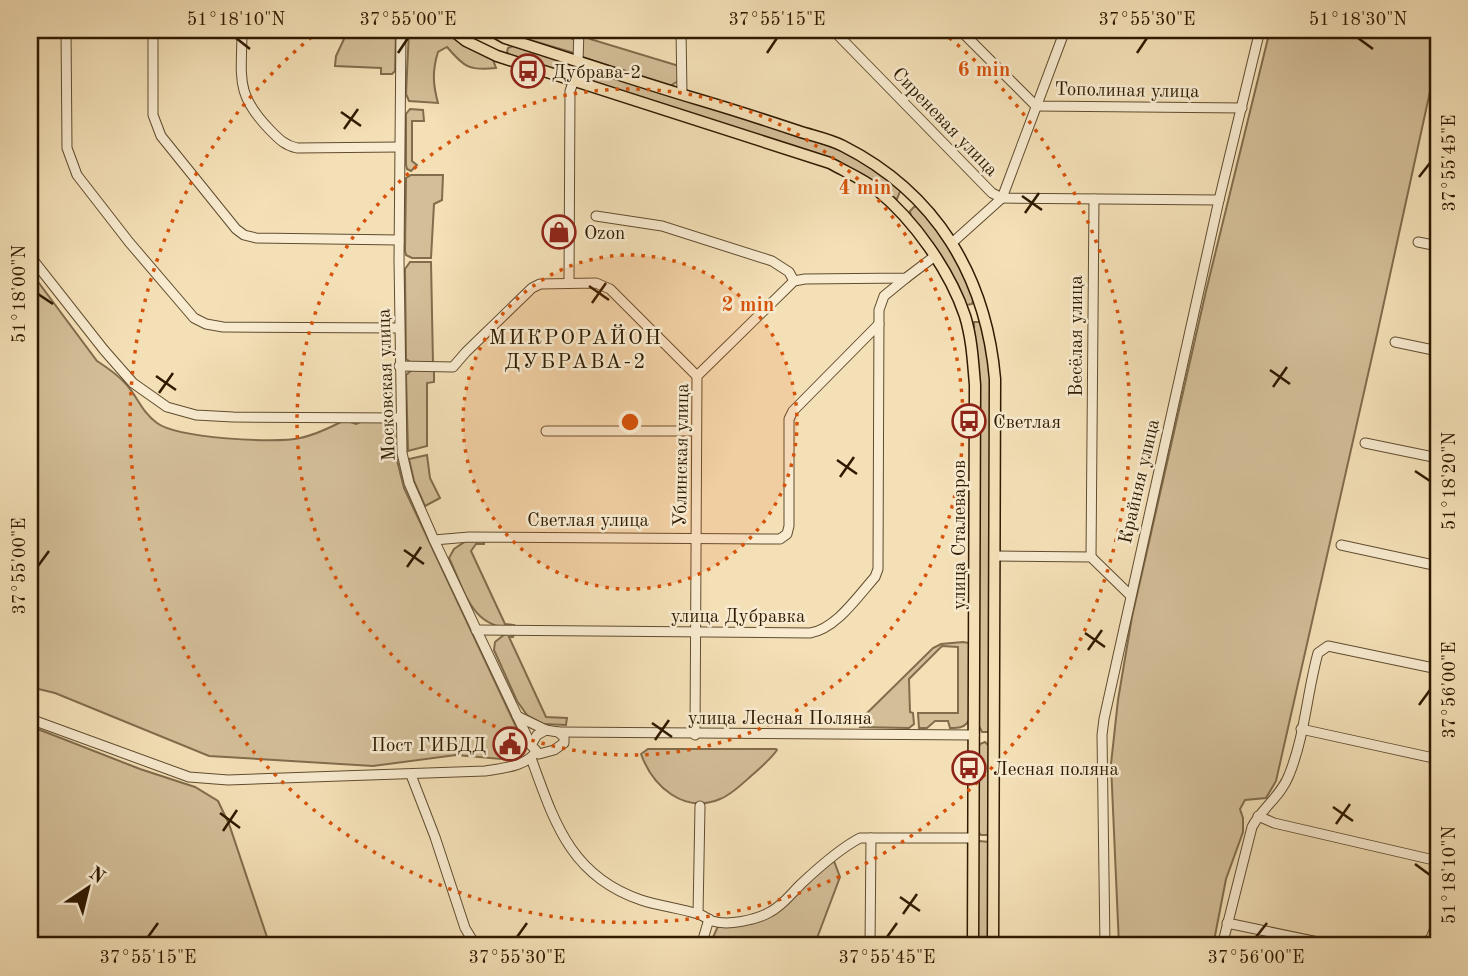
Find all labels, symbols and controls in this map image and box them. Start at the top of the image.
text: 51°18'10"N [187,11,285,29]
text: 37°55'00"E [360,11,456,29]
text: 37°55'15"E [729,11,825,29]
text: 37°55'30"E [1099,11,1195,29]
text: 51°18'30"N [1309,11,1407,29]
bus stop icon: Дубрава-2 [509,52,547,90]
text: 6 min [958,60,1010,81]
place label: Дубрава-2 [552,64,641,83]
street label: Сиреневая улица [888,65,1001,181]
street label: Тополиная улица [1054,81,1200,102]
text: 37°55'45"E [1441,115,1459,211]
text: 4 min [839,178,891,199]
shop icon: Ozon [540,213,578,251]
place label: Ozon [584,225,625,244]
text: 51°18'00"N [11,245,29,343]
street label: Весёлая улица [1068,275,1087,397]
text: 2 min [722,295,774,316]
street label: Московская улица [375,308,400,462]
district label: МИКРОРАЙОН ДУБРАВА-2 [489,323,663,373]
street label: Ублинская улица [672,383,693,527]
bus stop icon: Светлая [950,402,988,440]
centre of rings [618,410,642,434]
place label: Светлая [993,414,1061,433]
street label: Крайняя улица [1117,417,1164,546]
text: 51°18'20"N [1441,432,1459,530]
street label: улица Сталеваров [951,460,970,610]
street label: Светлая улица [527,512,650,531]
text: 37°55'00"E [11,518,29,614]
street label: улица Дубравка [671,608,806,627]
text: 37°56'00"E [1441,642,1459,738]
street label: улица Лесная Поляна [688,710,873,729]
public building icon: Пост ГИБДД [491,725,529,763]
place label: Пост ГИБДД [371,737,486,756]
bus stop icon: Лесная поляна [950,749,988,787]
place label: Лесная поляна [993,761,1120,780]
text: 51°18'10"N [1441,826,1459,924]
north arrow [52,853,122,923]
text: N [85,864,108,888]
text: 37°55'15"E [100,949,196,967]
text: 37°55'30"E [469,949,565,967]
text: 37°55'45"E [839,949,935,967]
text: 37°56'00"E [1208,949,1304,967]

